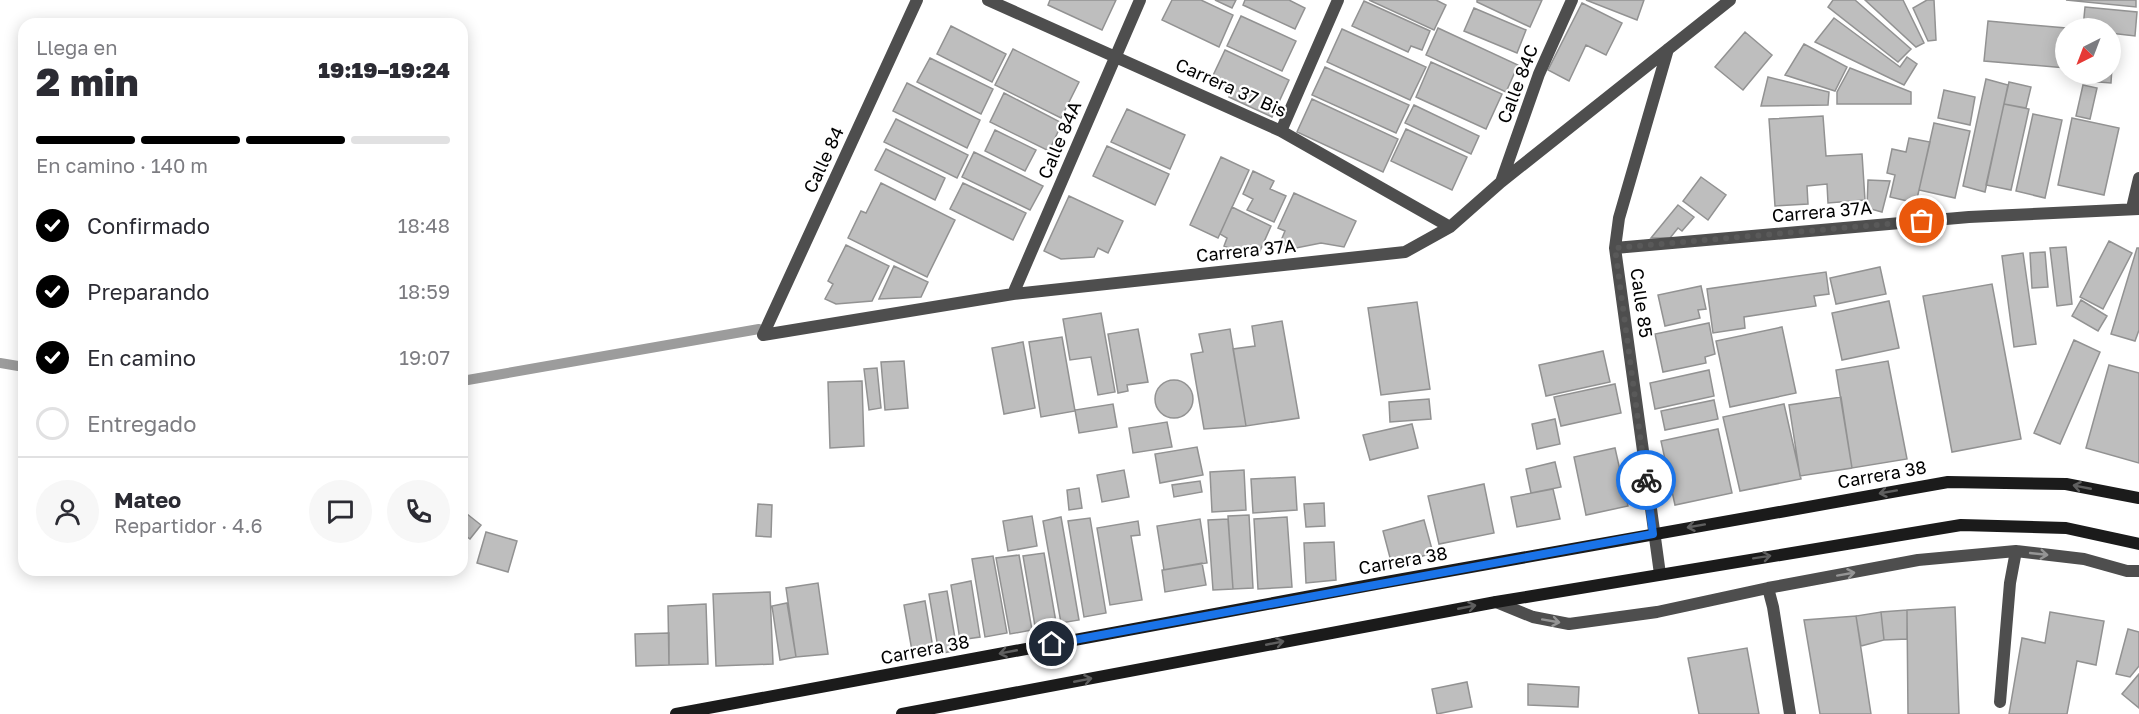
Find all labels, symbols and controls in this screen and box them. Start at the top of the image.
north arrow [2055,18,2121,84]
map controls [2055,18,2121,84]
text: Llega en [36,35,118,59]
street label: Calle 84C [1492,41,1542,126]
street label: Carrera 37 Bis [1172,53,1290,121]
text: 19:19–19:24 [318,56,450,83]
text: 2 min [36,58,139,105]
street label: Calle 84A [1033,97,1085,182]
street label: Calle 84 [798,123,848,196]
text: En camino · 140 m [36,153,208,177]
pin [1896,195,1947,246]
street label: Carrera 37A [1771,196,1873,226]
icon: bag [1905,204,1938,237]
icon: check [36,209,69,242]
text: Confirmado [87,212,210,239]
text: 18:48 [398,213,450,237]
street label: Carrera 37A [1195,234,1297,266]
street label: Calle 85 [1626,267,1658,339]
icon: check [36,275,69,308]
text: Preparando [87,278,210,305]
text: 18:59 [398,279,450,303]
icon: check [36,341,69,374]
text: En camino [87,344,196,371]
text: 19:07 [399,345,450,369]
text: Entregado [87,410,196,437]
courier [1616,450,1676,510]
street label: Carrera 38 [1836,455,1928,493]
icon: bike [1630,464,1663,497]
button: person [36,480,99,543]
button: chat [309,480,372,543]
button: phone [387,480,450,543]
one-way arrow [2072,481,2092,492]
text: Mateo [114,486,181,513]
one-way arrow [1878,487,1898,498]
text: Repartidor · 4.6 [114,513,263,537]
one-way arrow [1686,521,1706,532]
street label: Carrera 38 [1357,541,1449,579]
one-way arrow [2029,549,2048,560]
one-way arrow [1752,551,1772,562]
one-way arrow [1835,568,1855,579]
one-way arrow [1456,601,1476,612]
one-way arrow [1540,615,1560,626]
pin [1026,618,1077,669]
icon: home [1035,627,1068,660]
street label: Carrera 38 [879,630,971,668]
one-way arrow [1265,637,1284,648]
one-way arrow [999,647,1019,658]
one-way arrow [1073,674,1093,685]

